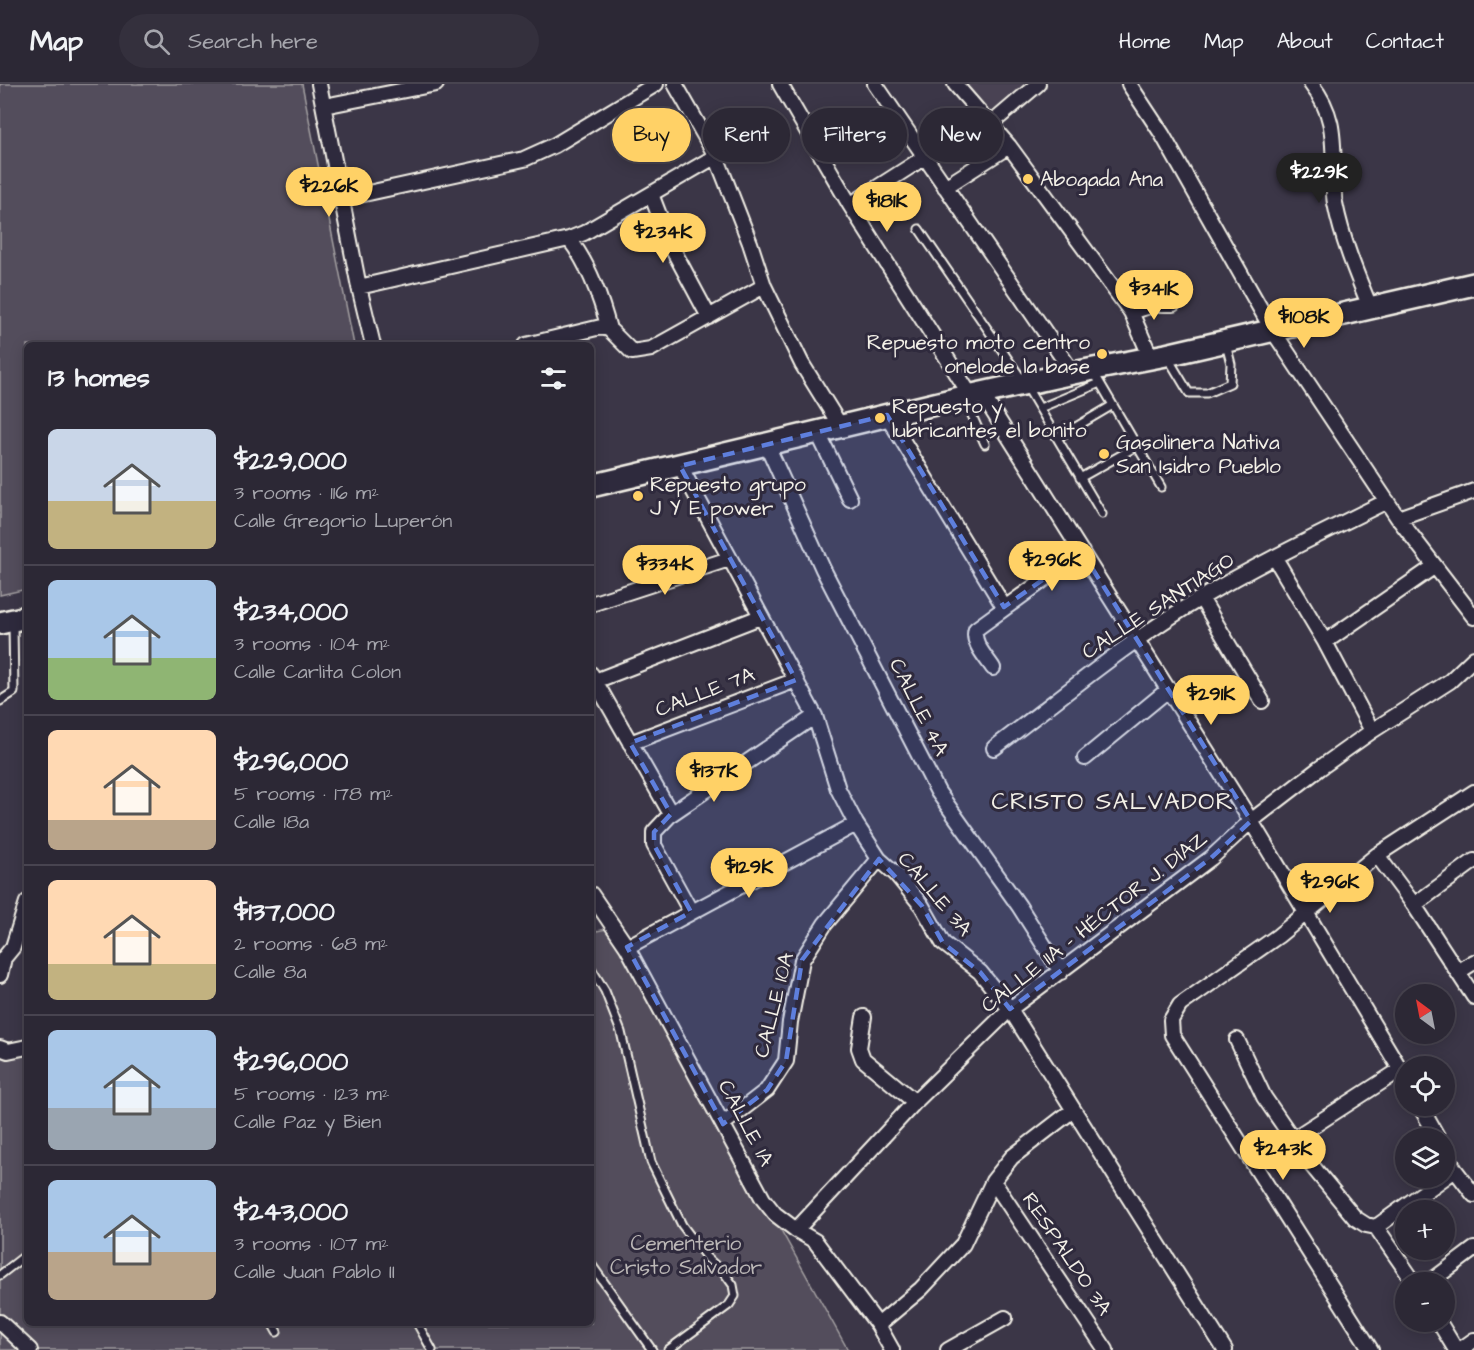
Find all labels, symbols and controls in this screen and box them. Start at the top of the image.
search box [119,14,539,68]
text: Map [30,22,83,61]
icon: search [140,25,173,58]
text: Search here [188,26,318,57]
text: Home [1119,27,1171,56]
text: Map [1204,27,1244,56]
text: About [1277,27,1333,56]
text: Contact [1366,27,1444,56]
chip: Buy [612,108,691,162]
chip: Rent [703,108,790,162]
chip: Filters [802,108,907,162]
chip: New [919,108,1003,162]
pin: $229K [1277,153,1361,204]
text: $229K [1290,158,1348,186]
place label: Abogada Ana [1040,165,1163,196]
pin: $226K [287,167,371,218]
text: $226K [300,172,358,200]
marker: Abogada Ana [1021,172,1035,186]
pin: $181K [845,182,929,233]
text: $181K [866,187,908,215]
pin: $234K [621,213,705,264]
text: $234K [634,218,692,246]
pin: $341K [1112,270,1196,321]
text: $341K [1129,275,1179,303]
pin: $108K [1262,298,1346,349]
text: $108K [1278,303,1330,331]
place label: Repuesto moto centro onelode la base [867,328,1090,381]
marker: Repuesto moto centro onelode la base [1095,347,1109,361]
text: 13 homes [48,360,150,396]
icon: filters [537,362,570,395]
place label: Repuesto y lubricantes el bonito [892,392,1087,445]
marker: Repuesto y lubricantes el bonito [873,411,887,425]
place label: Gasolinera Nativa San Isidro Pueblo [1116,428,1281,481]
text: $229,000 [234,443,347,479]
marker: Gasolinera Nativa San Isidro Pueblo [1097,447,1111,461]
icon: home [96,453,168,525]
place label: Repuesto grupo J Y E power [650,470,806,524]
text: 3 rooms · 116 m² [234,479,379,507]
marker: Repuesto grupo J Y E power [631,489,645,503]
text: Calle Gregorio Luperón [234,507,452,535]
pin: $296K [1010,541,1094,592]
pin: $334K [623,545,707,596]
text: $296K [1023,546,1081,574]
street label: CALLE SANTIAGO [1076,546,1240,666]
text: $334K [636,550,694,578]
text: $234,000 [234,594,348,630]
icon: home [96,604,168,676]
text: 3 rooms · 104 m² [234,630,390,658]
street label: CALLE 4A [882,653,956,761]
text: Calle Carlita Colon [234,658,401,686]
street label: CALLE 7A [651,660,760,724]
pin: $291K [1169,675,1253,726]
text: $291K [1187,680,1235,708]
text: $296,000 [234,744,348,780]
pin: $137K [672,752,756,803]
icon: home [96,754,168,826]
text: $137K [690,757,738,785]
text: 5 rooms · 178 m² [234,780,393,808]
district label: CRISTO SALVADOR [992,785,1234,819]
text: Calle 18a [234,808,309,836]
street label: CALLE 11A - HÉCTOR J. DÍAZ [975,824,1213,1020]
street label: CALLE 3A [891,845,979,943]
pin: $129K [707,848,791,899]
text: $129K [725,853,773,881]
pin: $296K [1288,863,1372,914]
text: $296K [1301,868,1359,896]
text: $137,000 [234,894,335,930]
icon: home [96,904,168,976]
text: 2 rooms · 68 m² [234,930,388,958]
street label: CALLE 10A [747,949,801,1061]
text: Calle 8a [234,958,307,986]
north arrow [1395,984,1455,1044]
map controls [1395,984,1455,1332]
text: $296,000 [234,1044,348,1080]
icon: home [96,1054,168,1126]
button: locate [1395,1056,1455,1116]
street label: CALLE 1A [711,1075,781,1172]
text: 5 rooms · 123 m² [234,1080,389,1108]
text: Calle Paz y Bien [234,1108,381,1136]
button: layers [1395,1128,1455,1188]
pin: $243K [1241,1130,1325,1181]
text: $243K [1254,1135,1312,1163]
street label: RESPALDO 3A [1015,1187,1119,1322]
text: $243,000 [234,1194,348,1230]
button: + [1395,1200,1455,1260]
icon: home [96,1204,168,1276]
park label: Cementerio Cristo Salvador [610,1229,762,1282]
text: 3 rooms · 107 m² [234,1230,389,1258]
text: Calle Juan Pablo II [234,1258,395,1286]
button: − [1395,1272,1455,1332]

